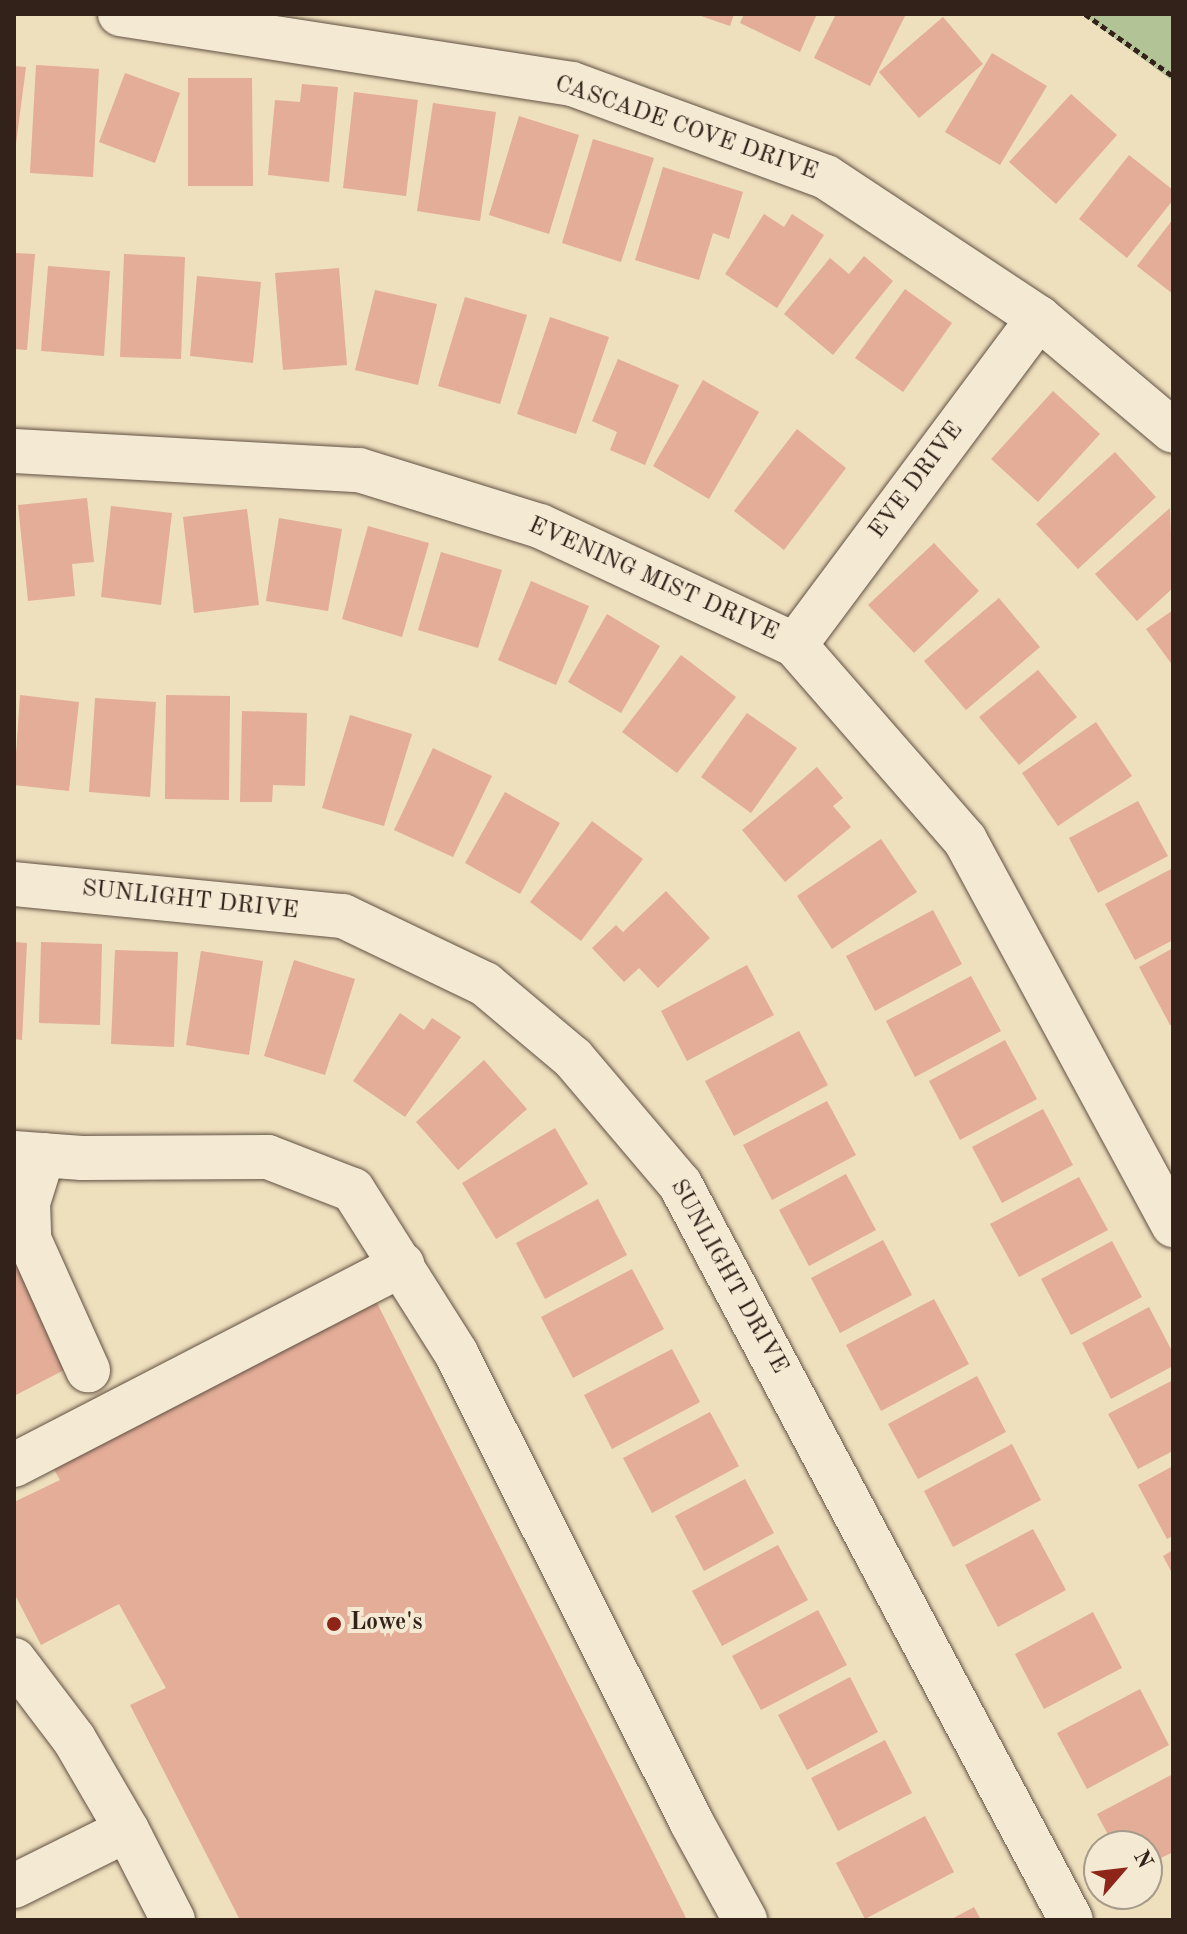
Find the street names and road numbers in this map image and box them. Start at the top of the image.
street label: CASCADE COVE DRIVE [551,70,821,188]
street label: EVE DRIVE [864,417,970,545]
street label: EVENING MIST DRIVE [523,512,783,648]
street label: SUNLIGHT DRIVE [80,875,300,927]
street label: SUNLIGHT DRIVE [663,1175,793,1379]

